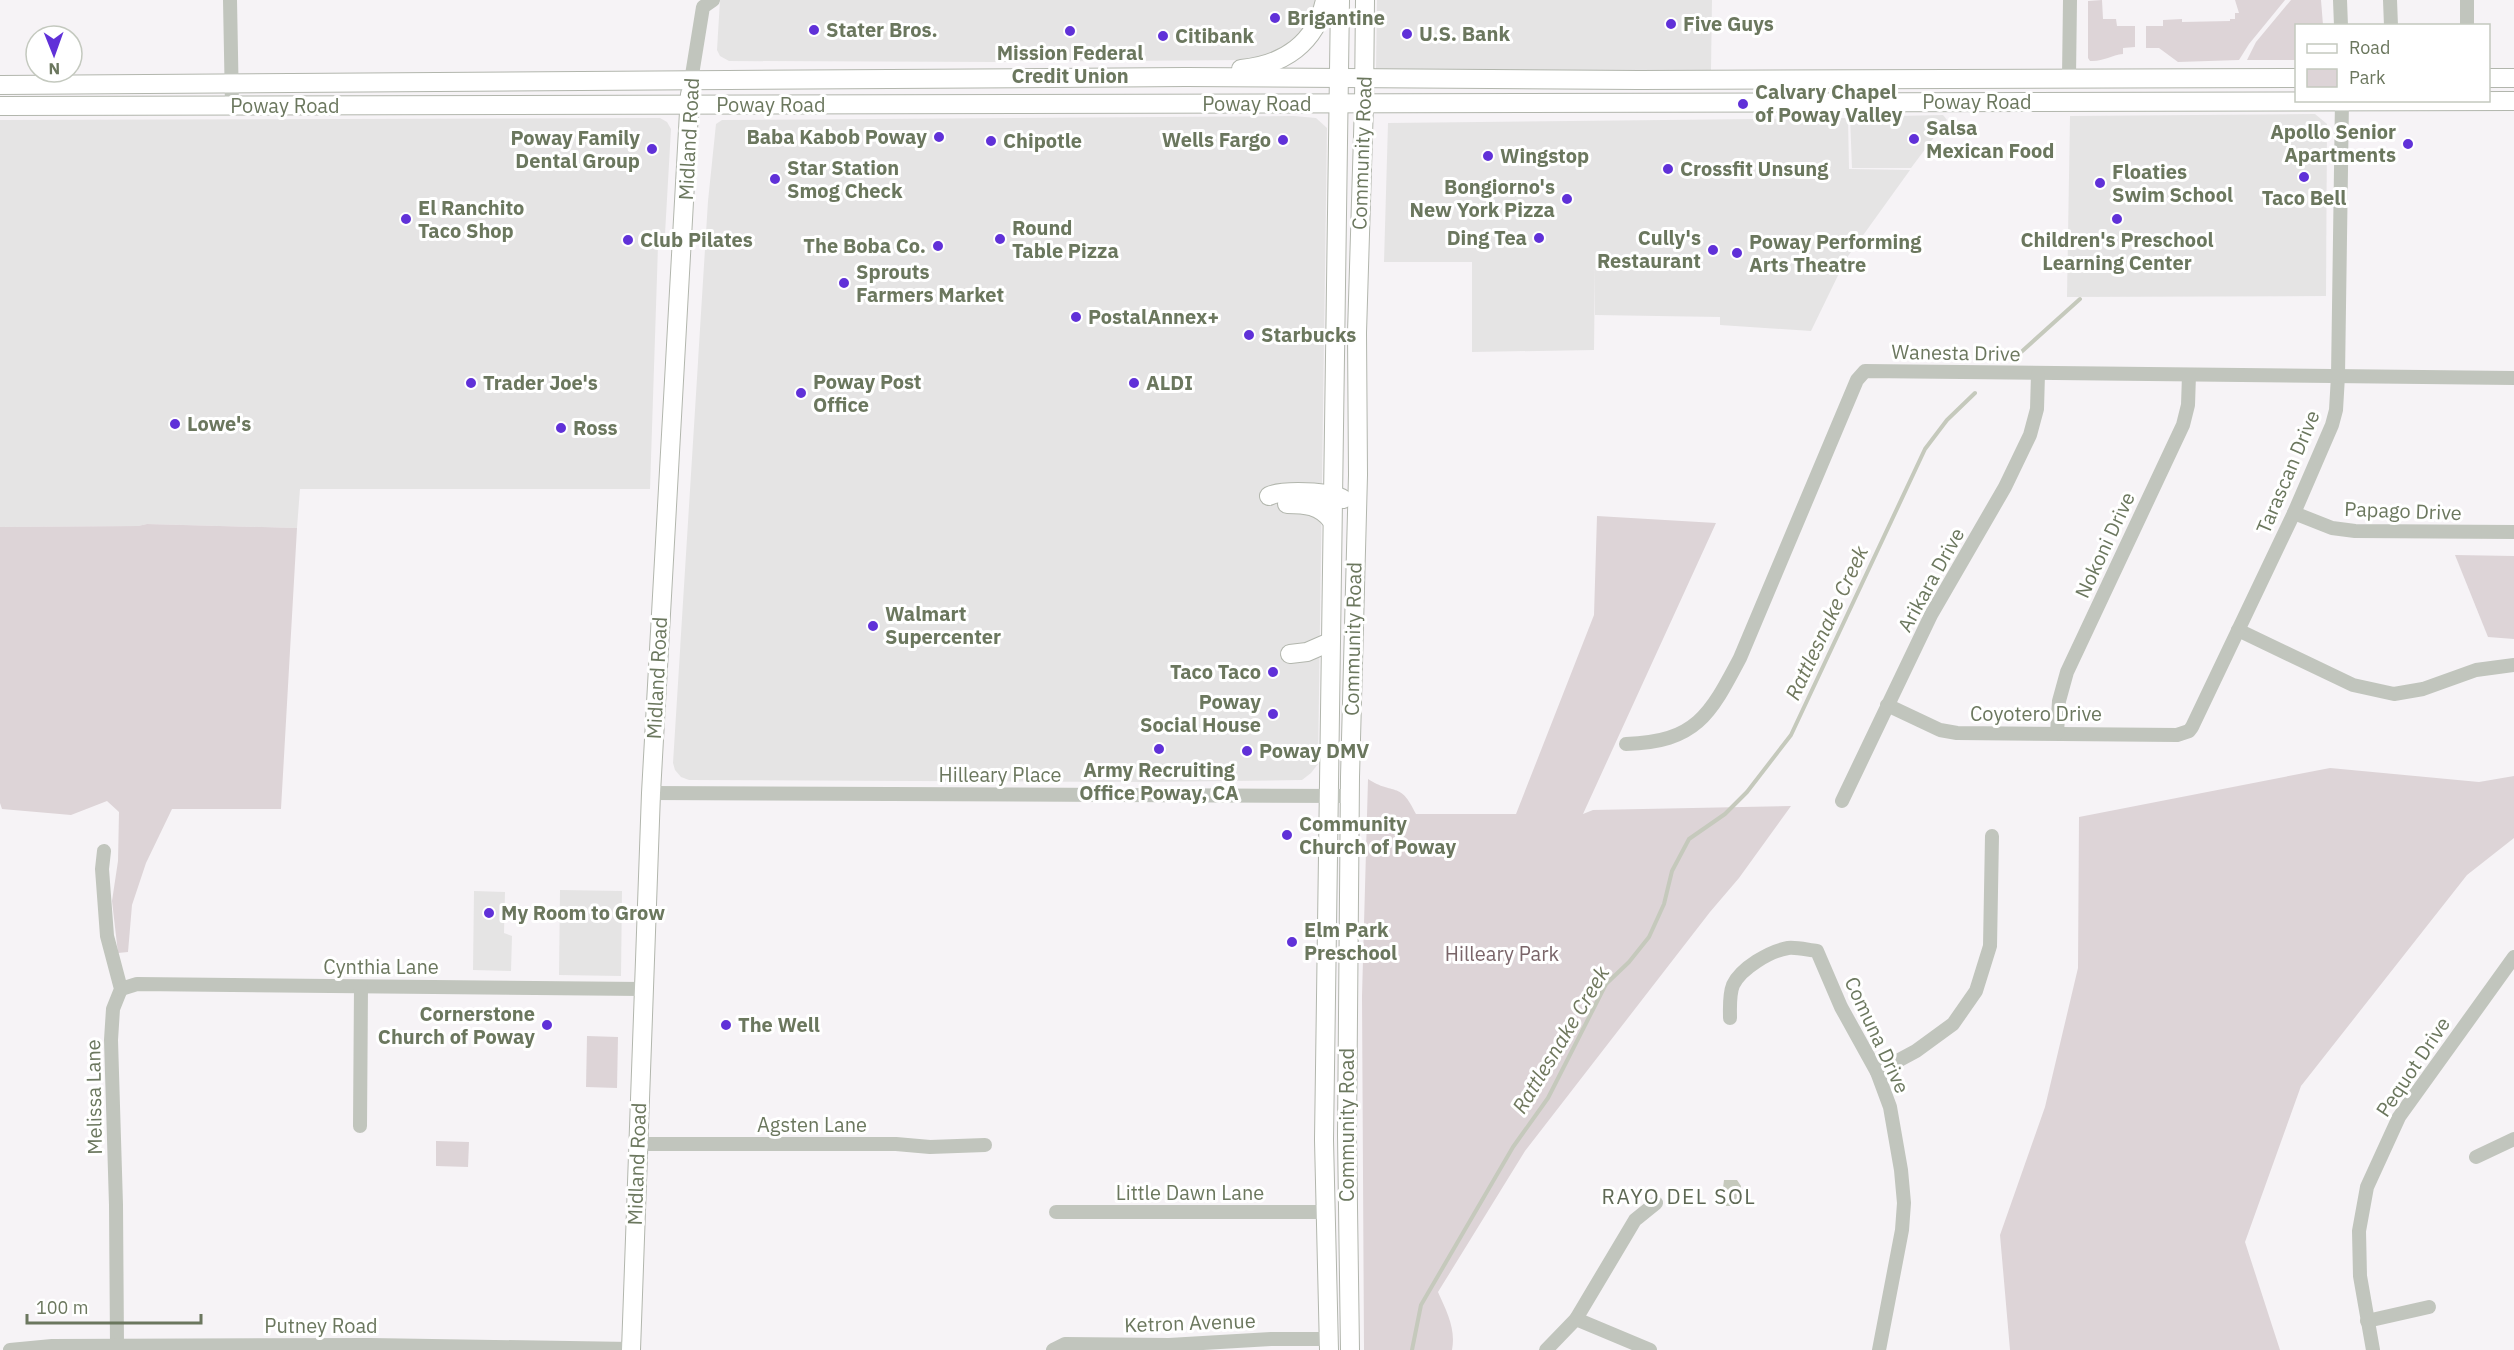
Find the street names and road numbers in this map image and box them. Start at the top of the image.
street label: Community Road [1345,76,1378,230]
street label: Midland Road [672,77,705,201]
street label: Poway Road [1922,88,2032,115]
street label: Poway Road [1202,90,1312,117]
street label: Poway Road [716,91,826,118]
street label: Poway Road [230,92,340,119]
street label: Wanesta Drive [1891,338,2021,367]
street label: Tarascan Drive [2249,406,2326,538]
street label: Nokoni Drive [2068,487,2141,602]
street label: Papago Drive [2344,495,2462,526]
street label: Arikara Drive [1891,523,1970,637]
street label: Community Road [1338,562,1367,716]
street label: Midland Road [640,616,673,740]
street label: Coyotero Drive [1970,700,2102,727]
street label: Hilleary Place [939,761,1062,788]
street label: Cynthia Lane [323,953,439,980]
street label: Comuna Drive [1839,972,1916,1097]
street label: Pequot Drive [2369,1011,2456,1122]
street label: Melissa Lane [79,1039,108,1155]
street label: Community Road [1333,1048,1360,1202]
street label: Midland Road [621,1102,652,1226]
street label: Agsten Lane [757,1111,867,1138]
street label: Little Dawn Lane [1116,1179,1264,1206]
street label: Ketron Avenue [1124,1307,1256,1338]
street label: Putney Road [264,1312,378,1339]

